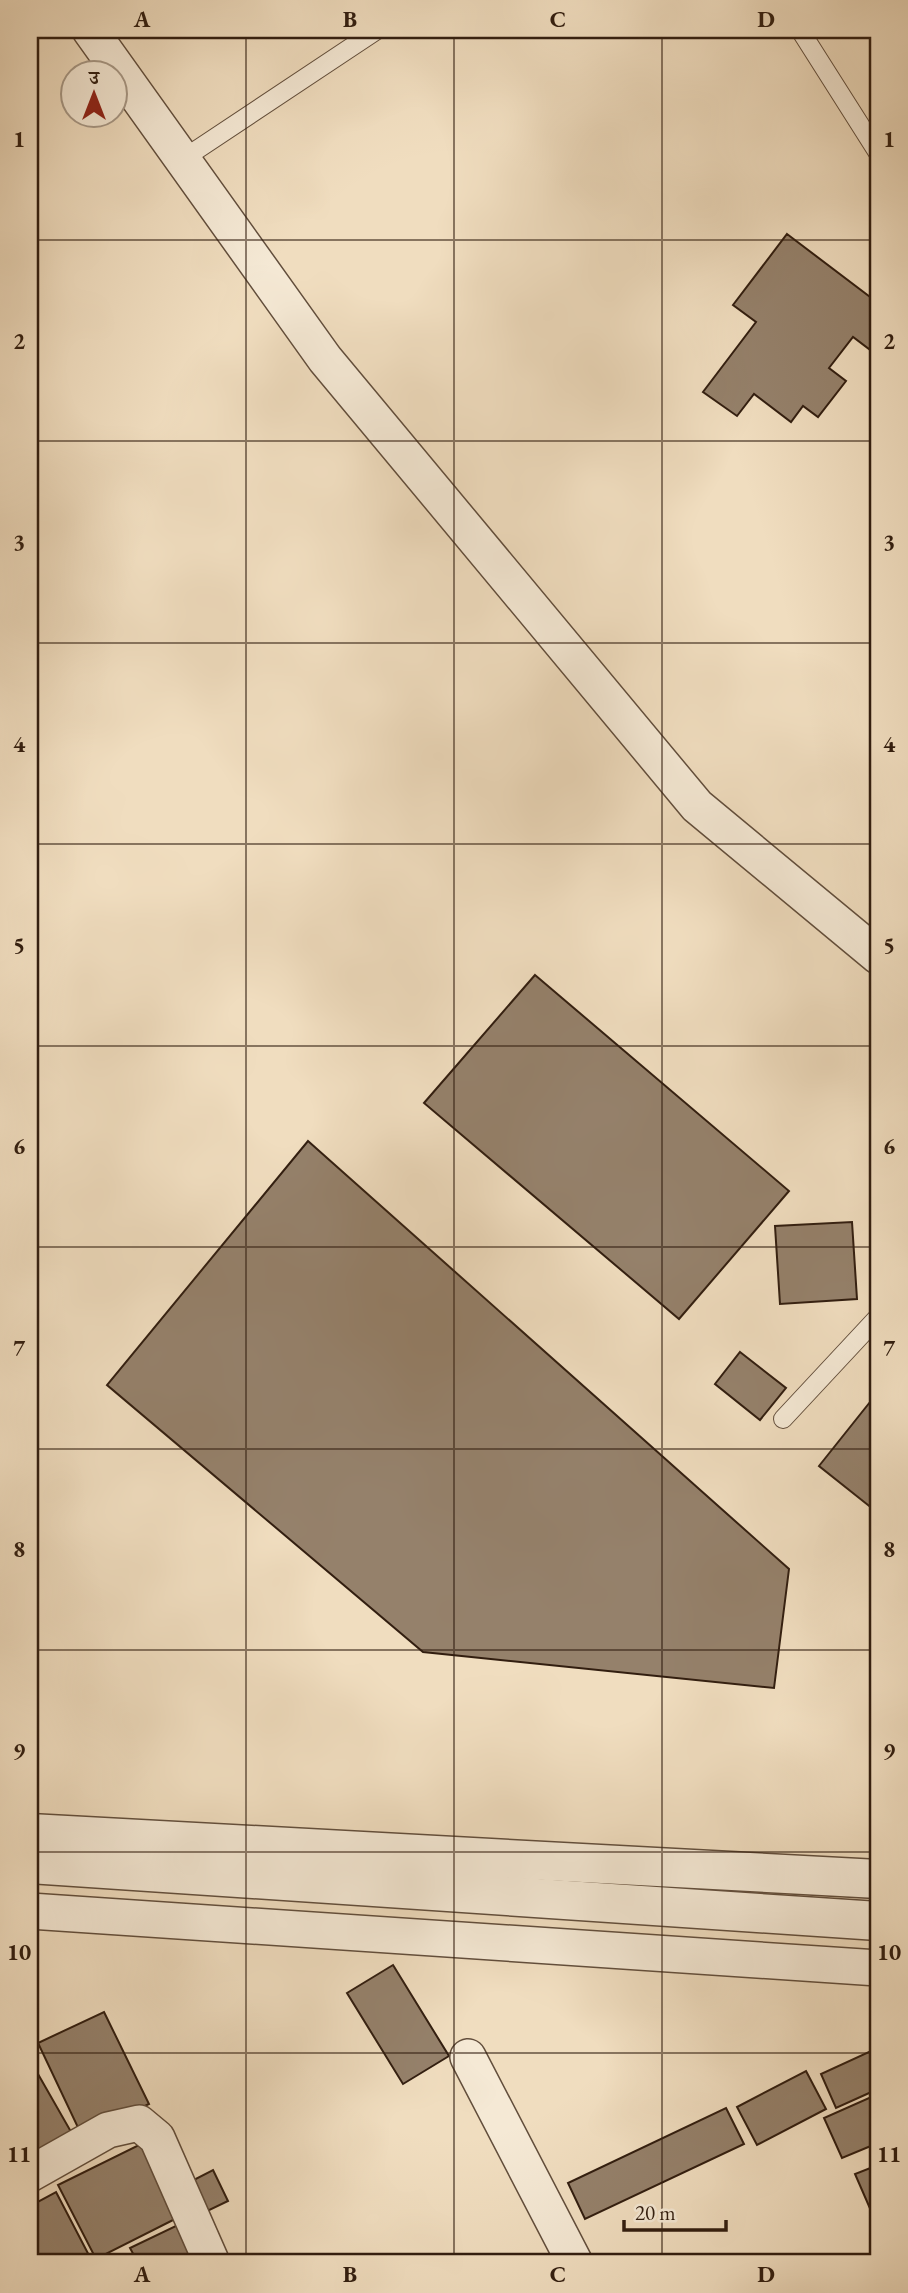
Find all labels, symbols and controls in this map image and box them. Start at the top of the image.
text: A [133,4,151,34]
text: B [343,4,357,34]
text: C [550,4,566,34]
text: D [757,4,775,34]
north arrow [60,60,130,130]
text: उ [87,65,100,90]
text: 1 [13,124,25,154]
text: 1 [883,124,895,154]
text: 2 [13,326,25,356]
text: 2 [883,326,895,356]
text: 3 [13,527,25,557]
text: 3 [883,527,895,557]
text: 4 [13,729,26,759]
text: 4 [883,729,896,759]
text: 5 [13,930,25,960]
text: 5 [883,930,895,960]
text: 6 [13,1131,25,1161]
text: 6 [883,1131,895,1161]
text: 7 [13,1333,26,1363]
text: 7 [883,1333,896,1363]
text: 8 [13,1534,25,1564]
text: 8 [883,1534,895,1564]
text: 9 [13,1736,25,1766]
text: 9 [883,1736,895,1766]
text: 10 [7,1937,31,1967]
text: 10 [877,1937,901,1967]
text: 11 [7,2139,31,2169]
text: 11 [877,2139,901,2169]
scale bar [624,2188,726,2232]
text: 20 m [635,2199,676,2226]
text: A [133,2259,151,2289]
text: B [343,2259,357,2289]
text: C [550,2259,566,2289]
text: D [757,2259,775,2289]

